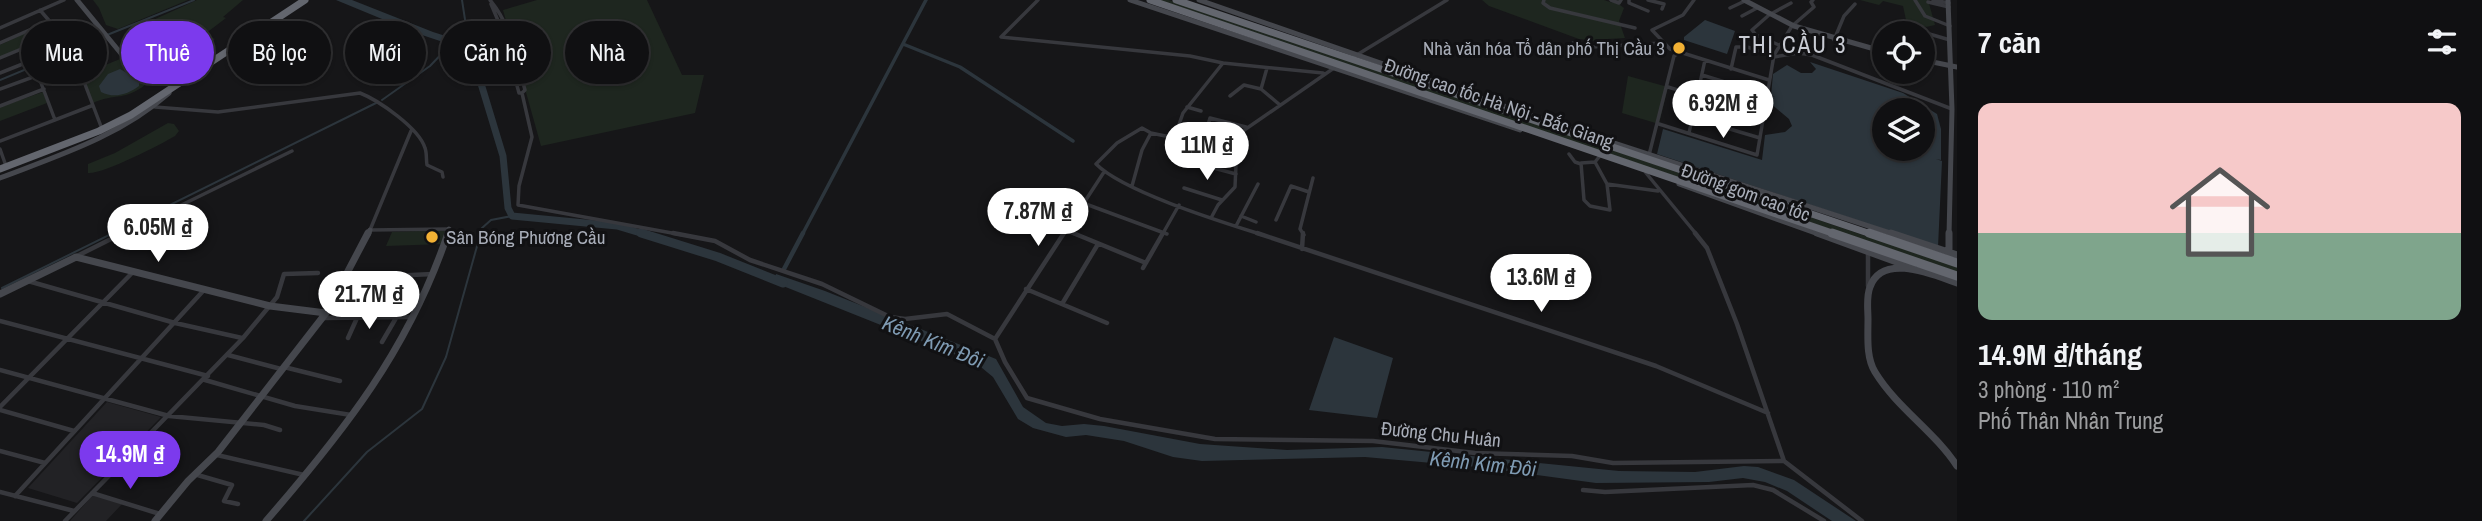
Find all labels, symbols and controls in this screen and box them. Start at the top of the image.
chip: Mua [21,21,107,84]
chip: Thuê [121,21,214,84]
chip: Bộ lọc [228,21,331,84]
chip: Mới [345,21,426,84]
chip: Căn hộ [440,21,551,84]
chip: Nhà [565,21,649,84]
map controls [1872,21,1935,161]
button: locate [1872,21,1935,84]
text: 7 căn [1978,22,2041,62]
icon: filters [2423,23,2461,61]
district label: THỊ CẦU 3 [1738,29,1848,60]
place label: Nhà văn hóa Tổ dân phố Thị Cầu 3 [1423,35,1665,61]
marker: Nhà văn hóa Tổ dân phố Thị Cầu 3 [1671,40,1687,56]
street label: Đường cao tốc Hà Nội - Bắc Giang [1381,52,1617,155]
pin: 6.92M ₫ [1658,80,1788,140]
text: 6.92M ₫ [1688,87,1758,118]
button: layers [1872,98,1935,161]
pin: 11M ₫ [1158,122,1256,182]
text: 11M ₫ [1181,129,1233,160]
icon: home [2157,149,2283,275]
street label: Đường gom cao tốc [1678,157,1814,227]
pin: 7.87M ₫ [973,188,1103,248]
text: 7.87M ₫ [1003,195,1073,226]
pin: 6.05M ₫ [93,204,223,264]
text: 6.05M ₫ [123,211,193,242]
place label: Sân Bóng Phương Cầu [446,224,605,250]
marker: Sân Bóng Phương Cầu [424,229,440,245]
pin: 13.6M ₫ [1476,254,1606,314]
text: 13.6M ₫ [1506,261,1576,292]
pin: 21.7M ₫ [304,272,434,331]
text: 21.7M ₫ [334,278,404,309]
water label: Kênh Kim Đôi [878,308,989,375]
text: 14.9M ₫/tháng [1978,334,2142,374]
text: 3 phòng · 110 m² [1978,374,2119,405]
text: Phố Thân Nhân Trung [1978,405,2163,436]
street label: Đường Chu Huân [1380,415,1502,453]
pin: 14.9M ₫ [65,432,195,491]
text: 14.9M ₫ [95,438,165,469]
water label: Kênh Kim Đôi [1428,443,1538,484]

